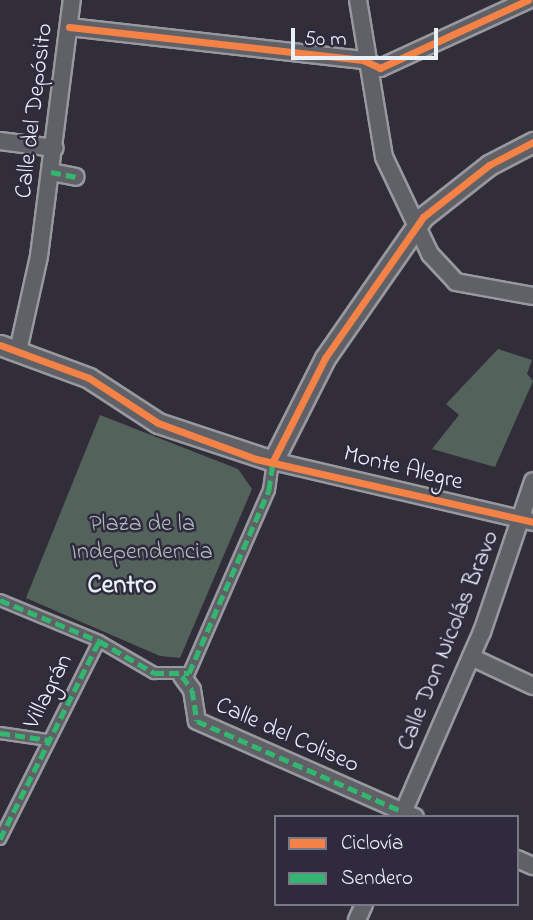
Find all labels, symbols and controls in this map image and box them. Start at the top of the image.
scale bar [295,14,442,58]
street label: Calle del Depósito [10,22,60,200]
text: 50 m [304,25,347,55]
street label: Monte Alegre [340,440,466,498]
park label: Plaza de la Independencia [71,511,213,567]
street label: Calle Don Nicolás Bravo [392,527,506,755]
district label: Centro [87,571,157,603]
street label: Villagrán [18,650,80,734]
street label: Calle del Coliseo [211,692,363,780]
legend [274,815,519,906]
text: Ciclovía [341,829,403,859]
text: Sendero [341,864,413,894]

